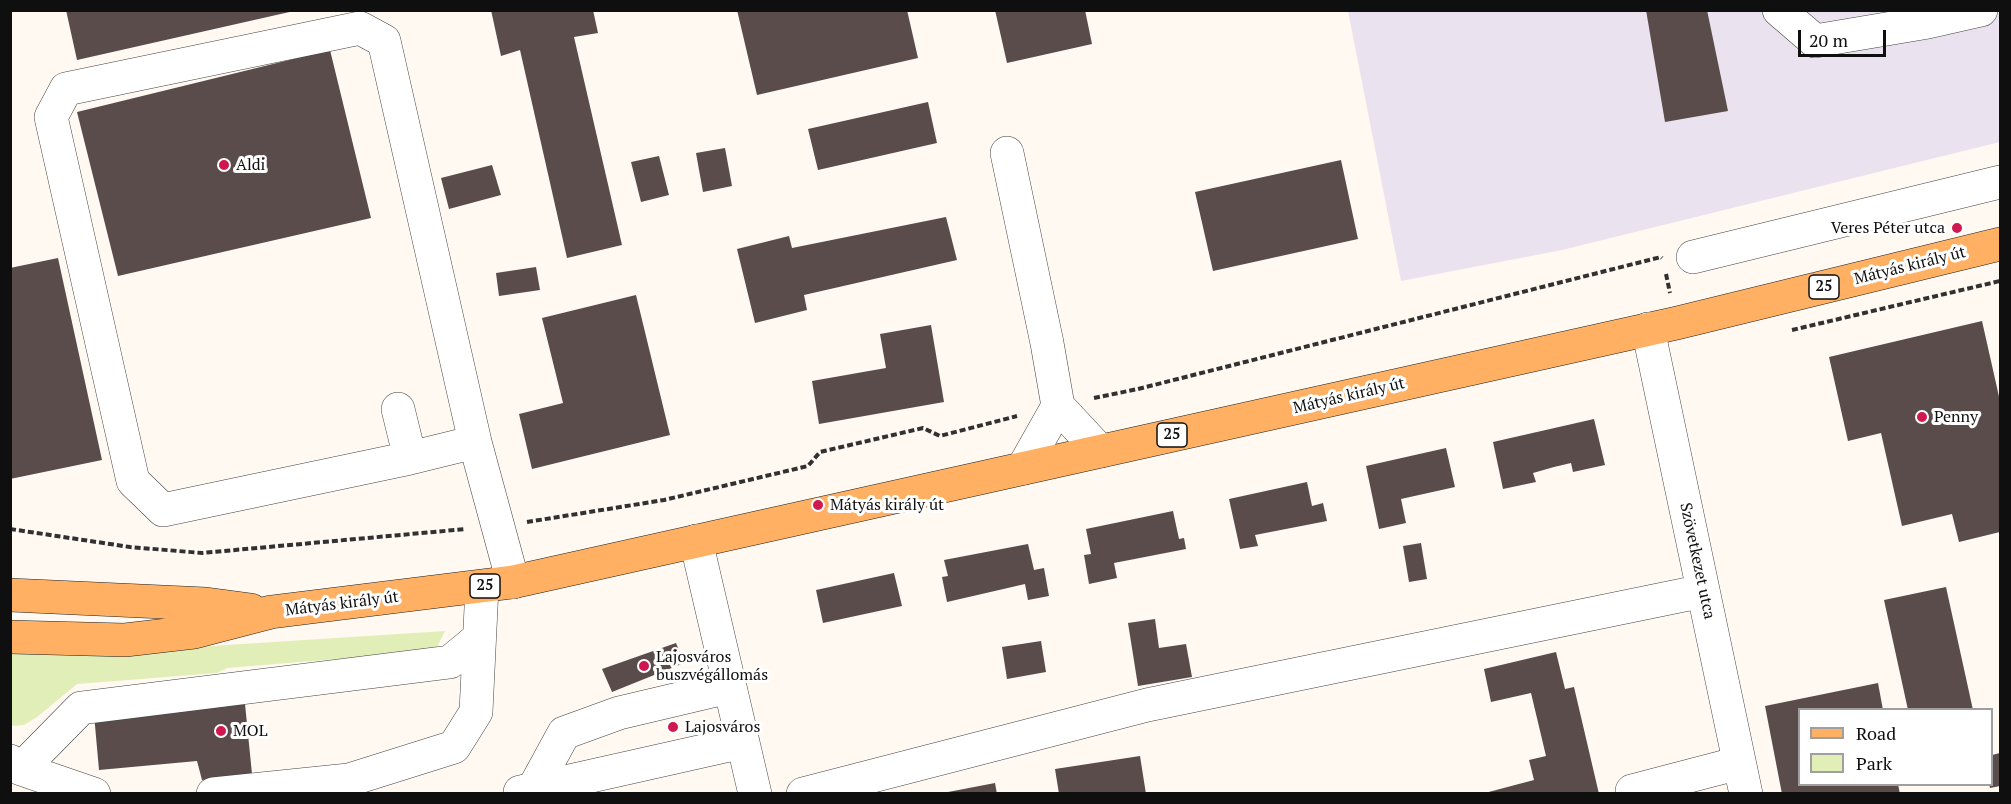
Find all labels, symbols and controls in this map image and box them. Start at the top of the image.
scale bar [1801,18,1890,56]
text: 20 m [1809,28,1848,52]
place label: Aldi [236,155,265,175]
marker: Aldi [217,158,231,172]
place label: Veres Péter utca [1831,218,1945,238]
marker: Veres Péter utca [1950,221,1964,235]
street label: Mátyás király út [1852,243,1968,289]
road number: 25 [1809,275,1839,299]
street label: Mátyás király út [1291,374,1407,418]
place label: Penny [1934,407,1978,427]
marker: Penny [1915,410,1929,424]
road number: 25 [1157,423,1187,447]
place label: Mátyás király út [830,495,944,515]
marker: Mátyás király út [811,498,825,512]
street label: Szövetkezet utca [1675,501,1719,621]
road number: 25 [470,574,500,598]
street label: Mátyás király út [284,588,400,620]
place label: Lajosváros buszvégállomás [656,647,768,685]
marker: Lajosváros buszvégállomás [637,659,651,673]
legend [1798,708,1993,786]
place label: Lajosváros [685,717,760,737]
marker: Lajosváros [666,720,680,734]
place label: MOL [233,721,267,741]
text: Road [1856,721,1896,745]
marker: MOL [214,724,228,738]
text: Park [1856,751,1892,775]

